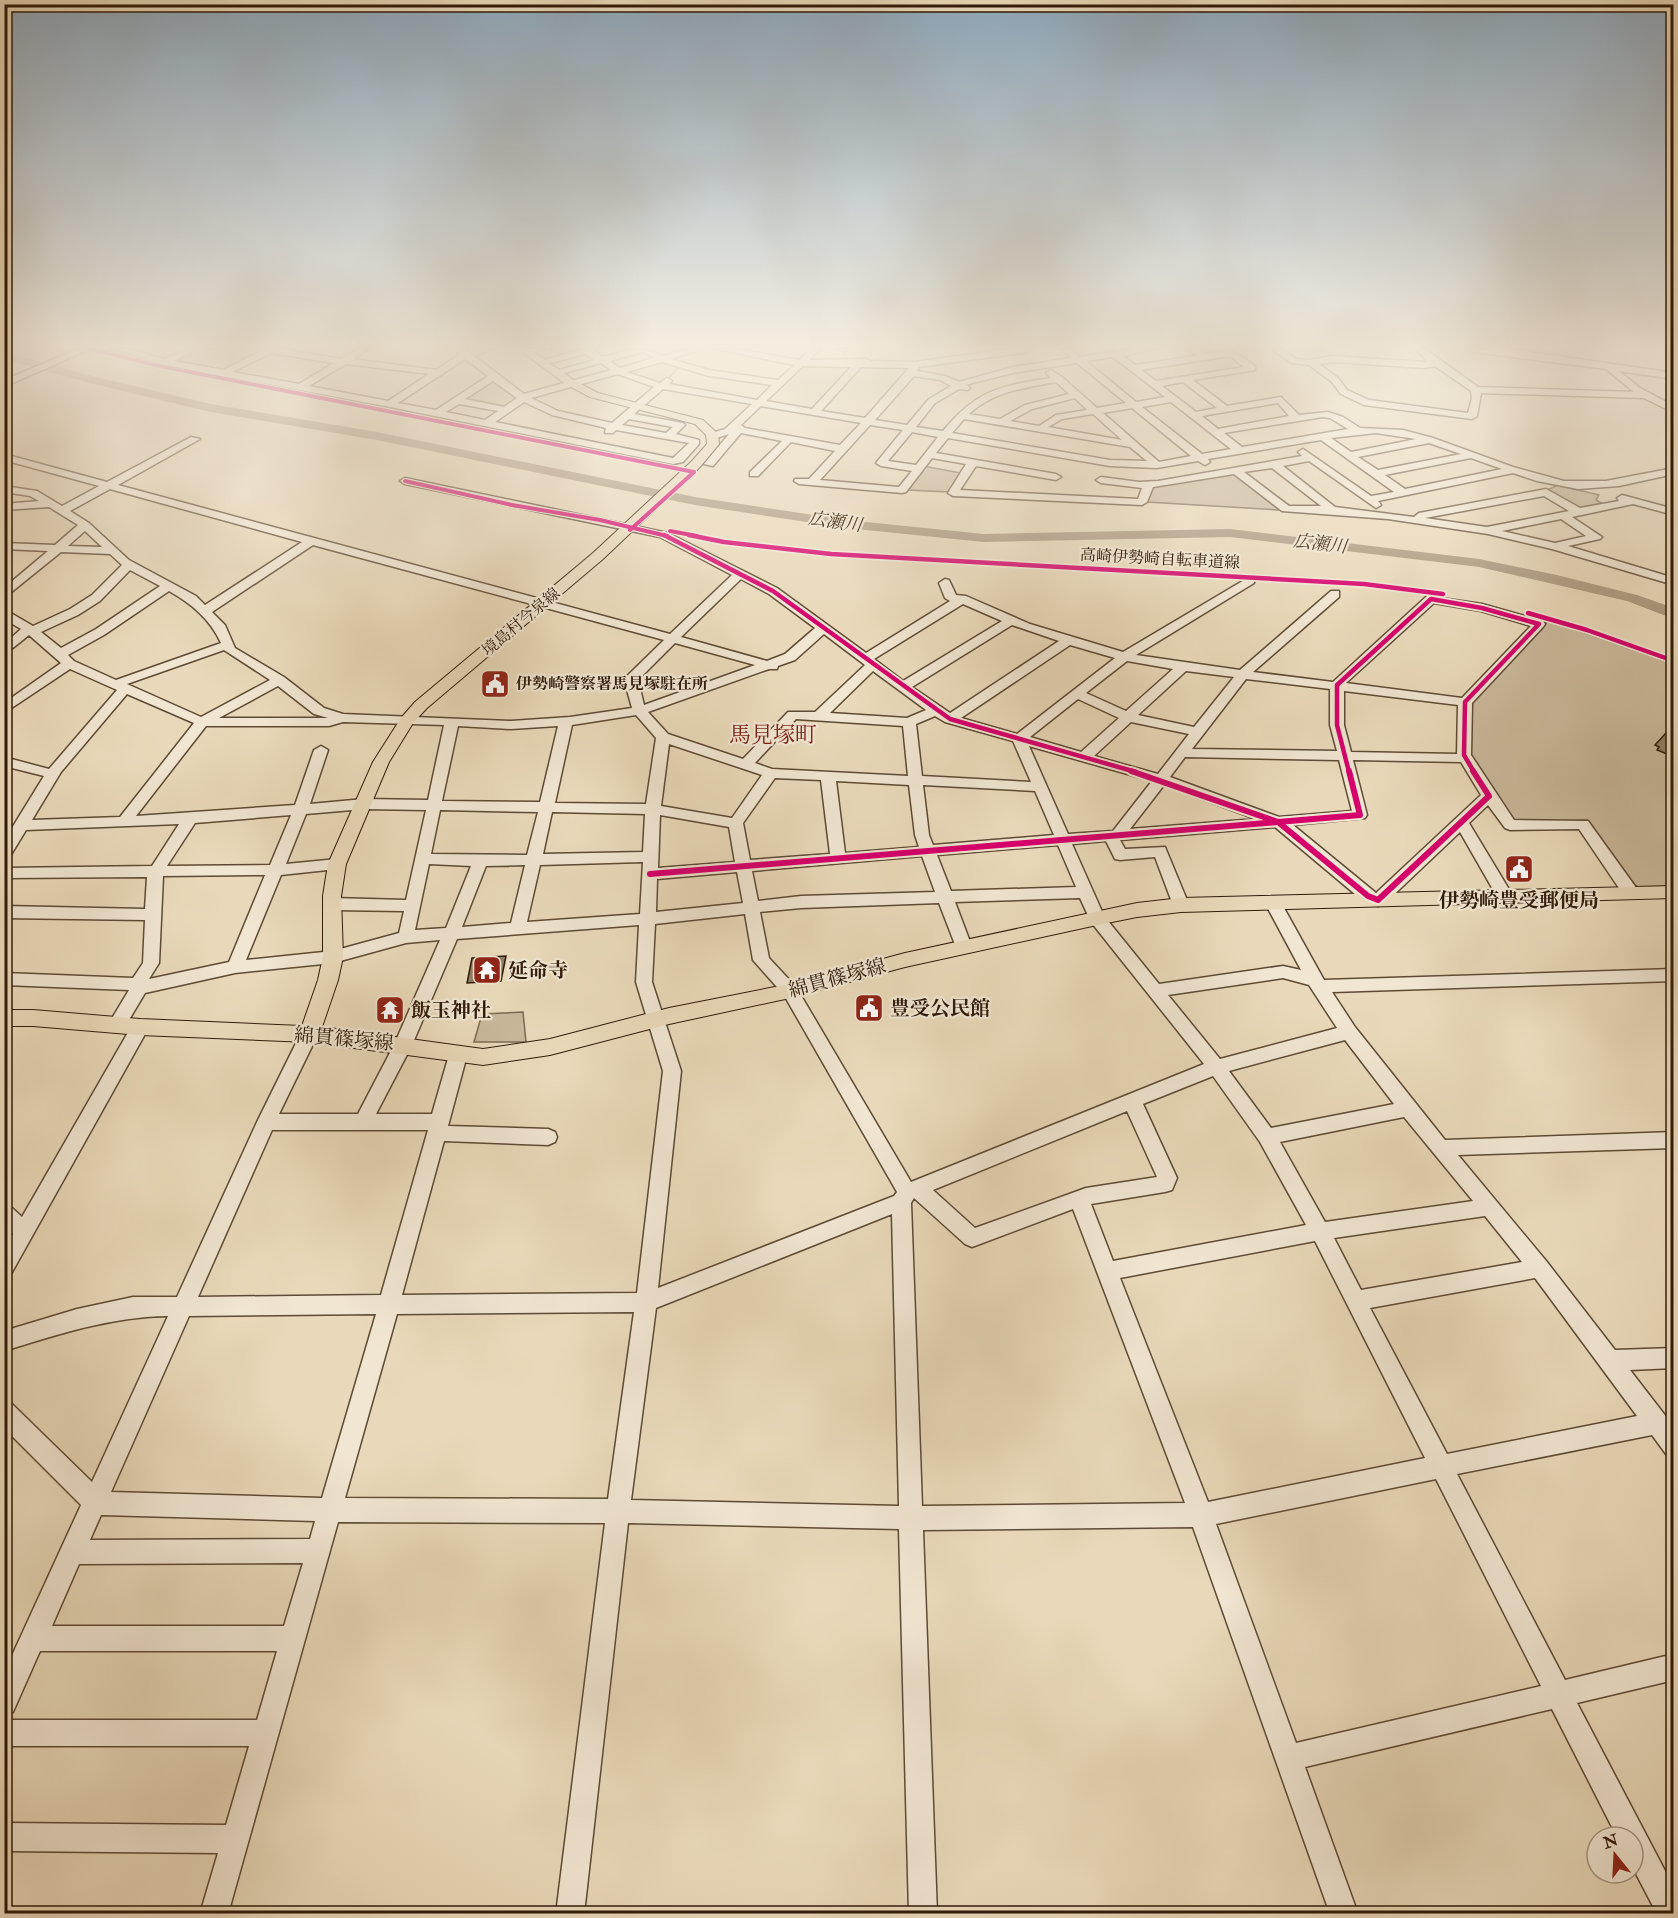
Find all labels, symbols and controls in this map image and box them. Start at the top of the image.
water label: 広瀬川 [807,507,865,537]
water label: 広瀬川 [1292,529,1350,559]
street label: 高崎伊勢崎自転車道線 [1080,545,1240,573]
street label: 境島村今泉線 [478,583,564,661]
public building icon: 伊勢崎警察署馬見塚駐在所 [479,668,511,700]
place label: 伊勢崎警察署馬見塚駐在所 [516,674,708,694]
district label: 馬見塚町 [729,721,817,749]
public building icon: 伊勢崎豊受郵便局 [1503,853,1535,885]
place label: 伊勢崎豊受郵便局 [1439,888,1599,913]
street label: 綿貫篠塚線 [785,953,889,1003]
temple icon: 延命寺 [471,954,503,986]
place label: 延命寺 [508,958,568,983]
public building icon: 豊受公民館 [853,992,885,1024]
temple icon: 飯玉神社 [374,994,406,1026]
place label: 豊受公民館 [890,996,990,1021]
place label: 飯玉神社 [411,998,491,1023]
street label: 綿貫篠塚線 [293,1022,395,1056]
north arrow [1585,1825,1645,1885]
text: N [1600,1830,1621,1854]

